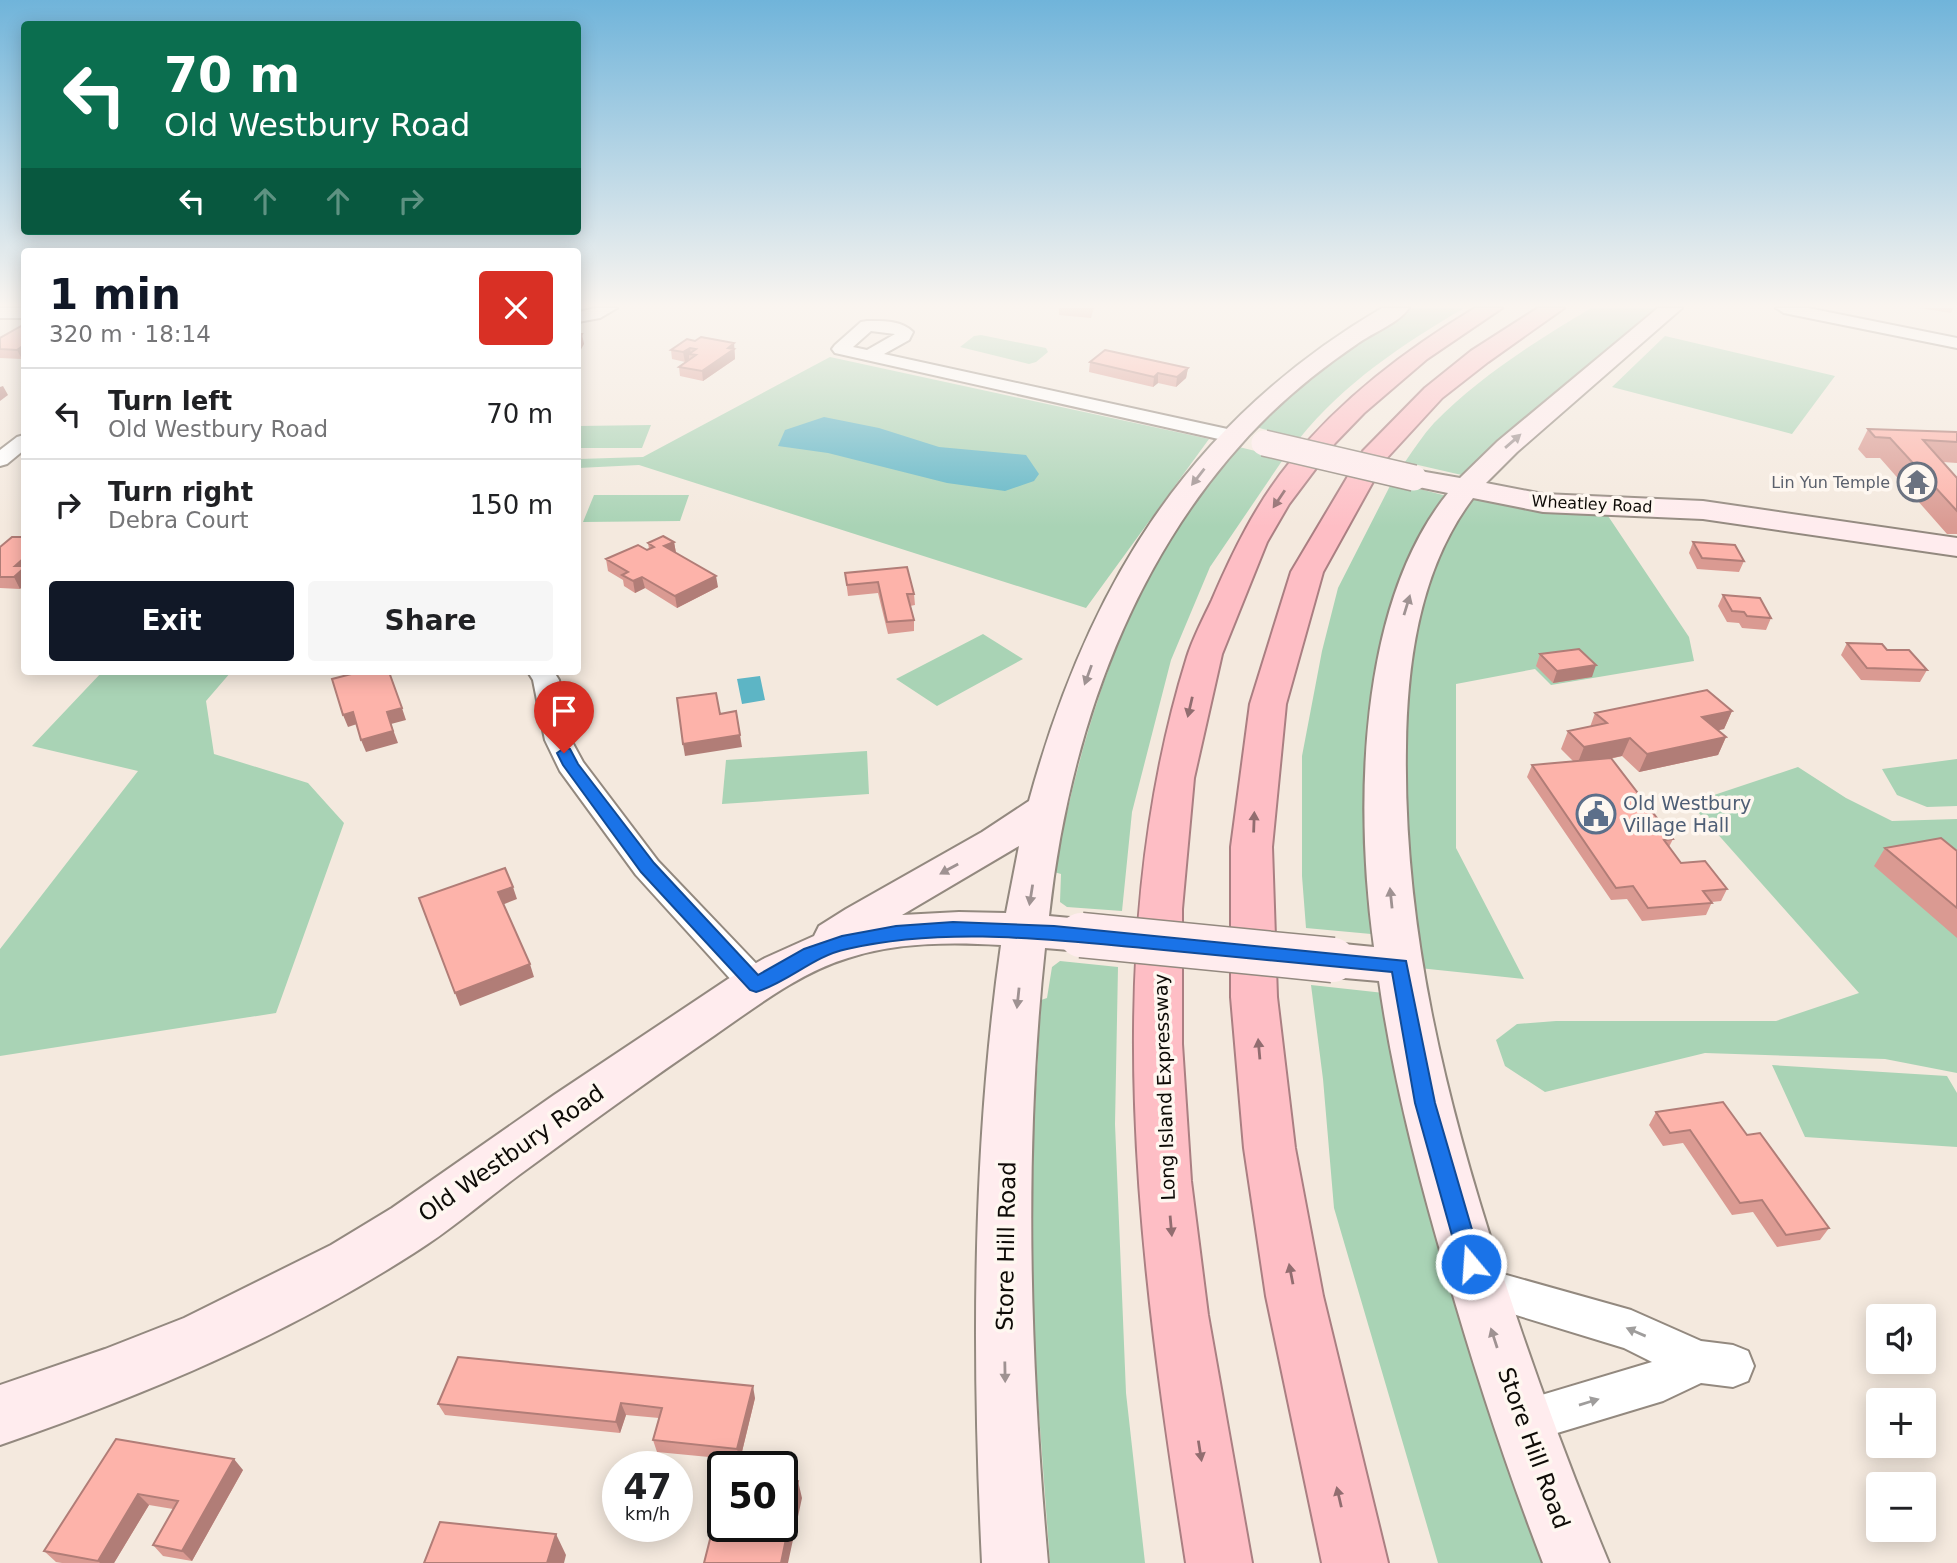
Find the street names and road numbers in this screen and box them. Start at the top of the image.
street label: Wheatley Road [1531,491,1653,517]
street label: Long Island Expressway [1149,973,1179,1201]
street label: Old Westbury Road [413,1079,609,1227]
street label: Store Hill Road [992,1161,1020,1331]
street label: Store Hill Road [1493,1364,1575,1532]

